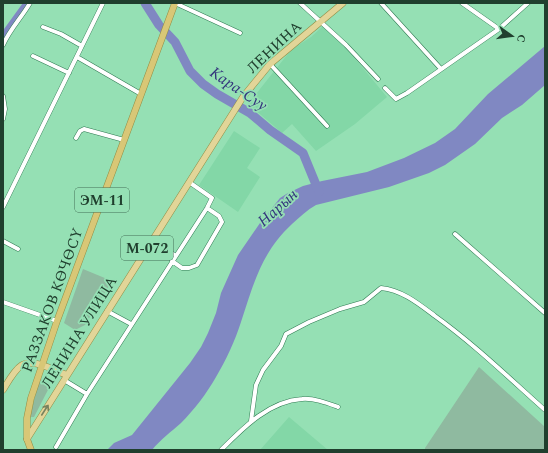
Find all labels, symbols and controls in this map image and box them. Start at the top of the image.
street label: ЛЕНИНА [241,16,307,79]
north arrow [492,16,532,56]
text: С [512,32,530,44]
water label: Кара-Суу [205,61,272,117]
water label: Нарын [252,183,304,232]
road number: ЭМ-11 [75,188,129,212]
street label: РАЗЗАКОВ КӨЧӨСҮ [16,225,89,376]
road number: М-072 [121,236,173,260]
street label: ЛЕНИНА УЛИЦА [36,272,123,393]
one-way arrow [41,404,49,415]

